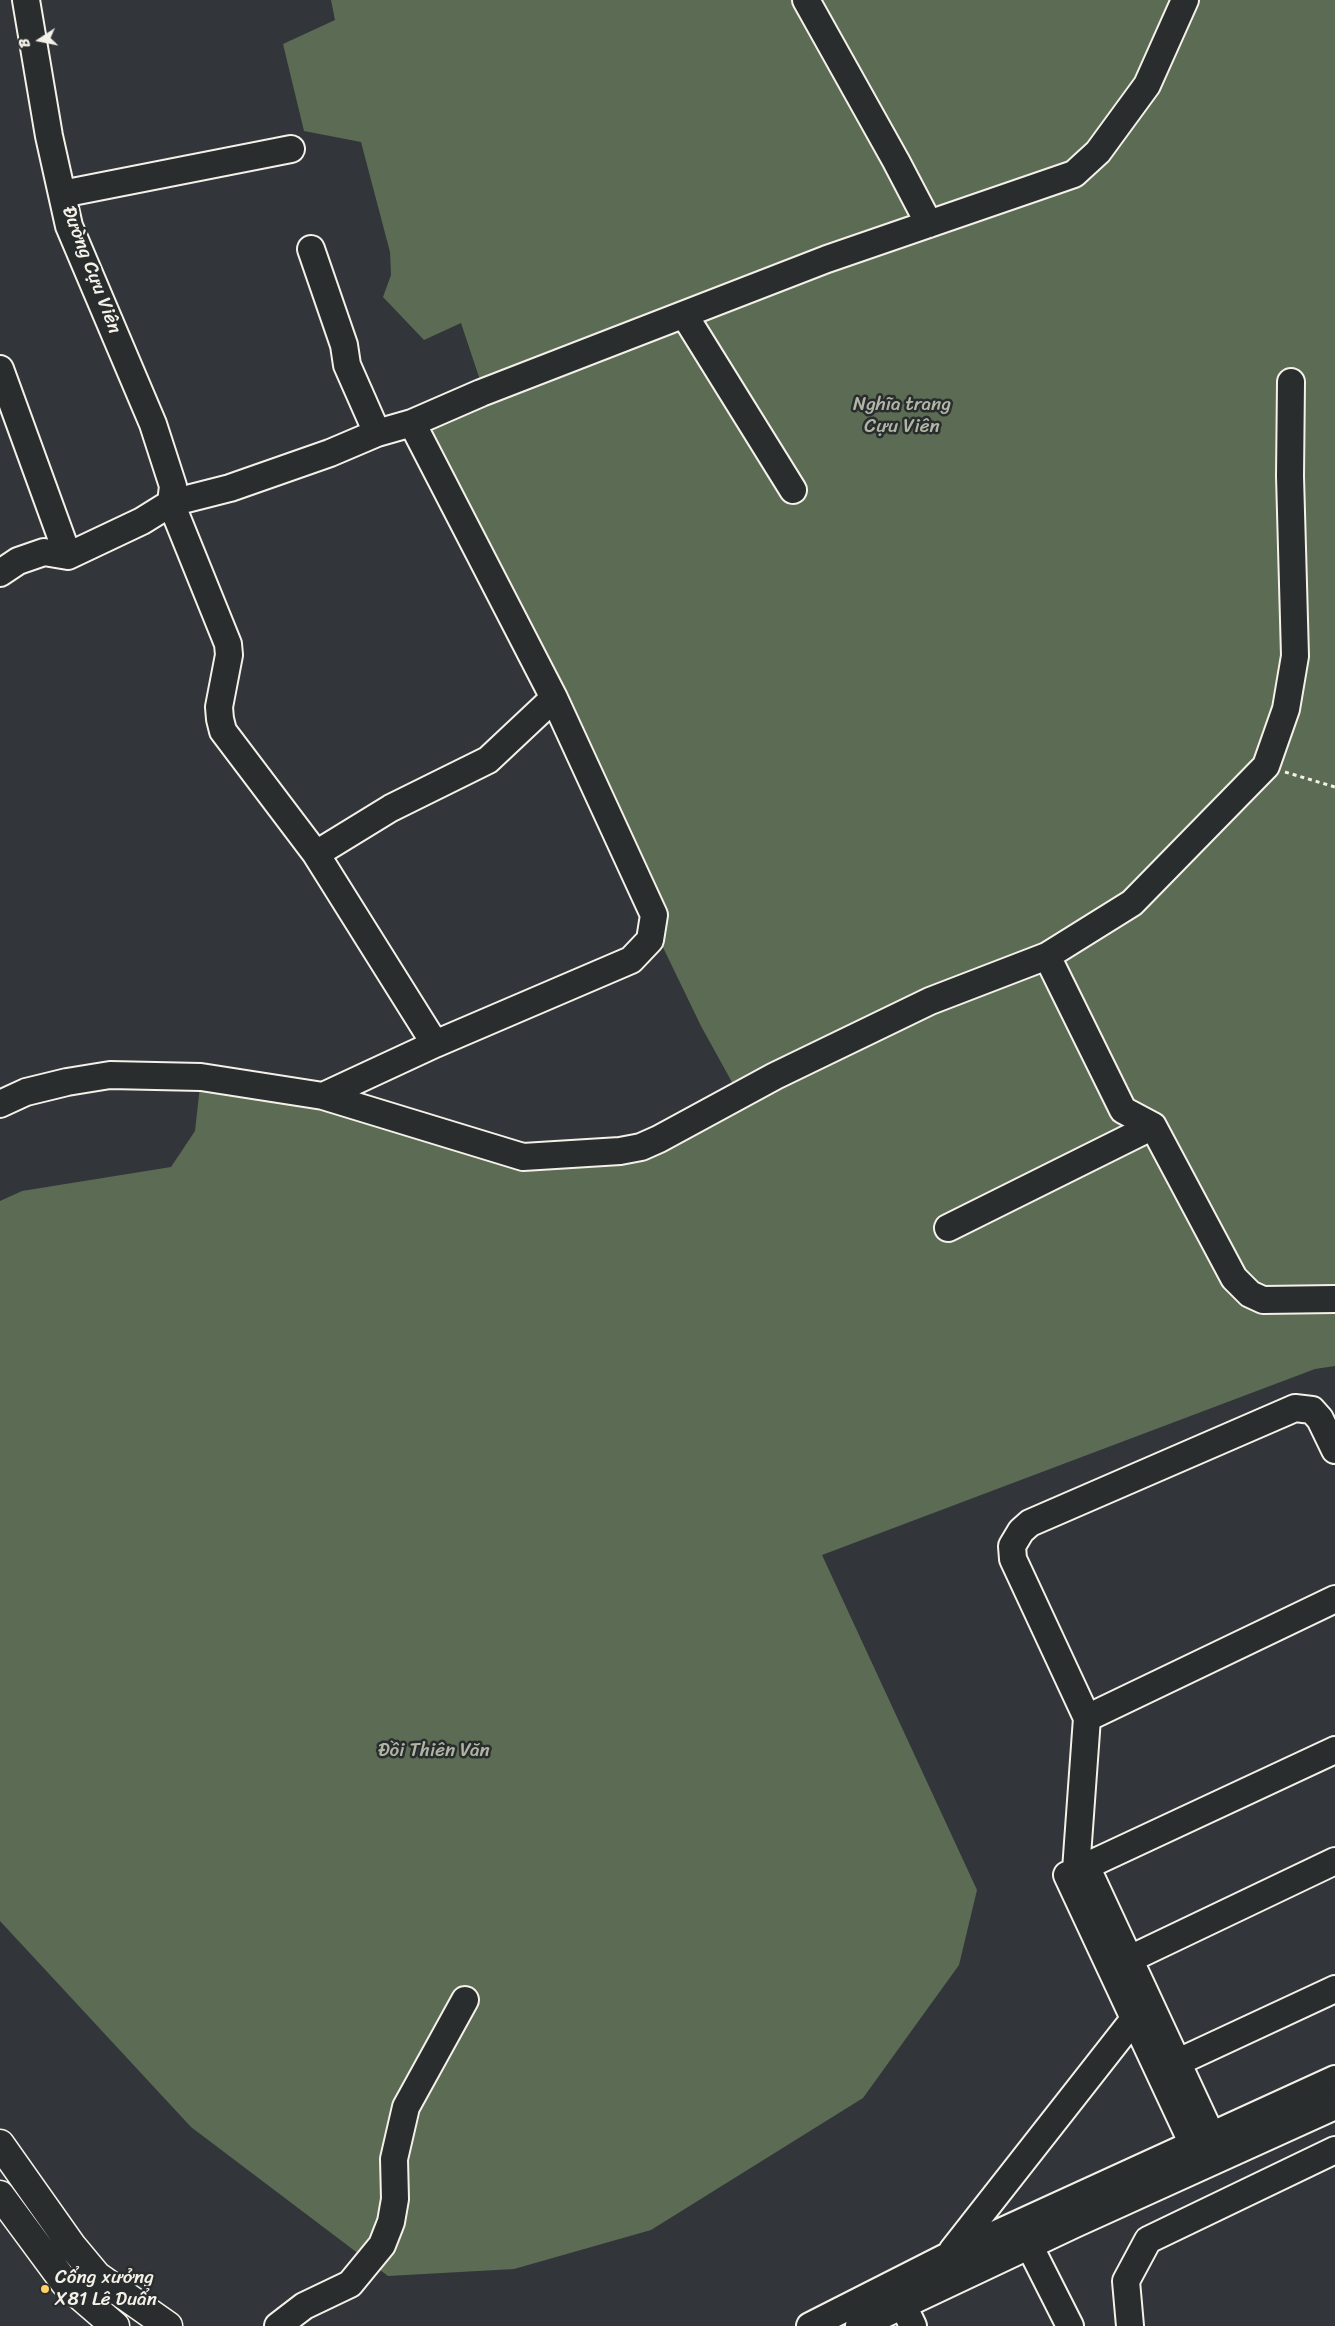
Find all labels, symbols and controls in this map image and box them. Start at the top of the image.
north arrow [15,15,65,65]
text: B [12,36,38,50]
street label: Đường Cựu Viên [56,203,126,337]
park label: Nghĩa trang Cựu Viên [853,394,951,438]
park label: Đồi Thiên Văn [378,1740,490,1762]
place label: Cổng xưởng X81 Lê Duẩn [55,2267,157,2311]
marker: Cổng xưởng X81 Lê Duẩn [39,2283,51,2295]

